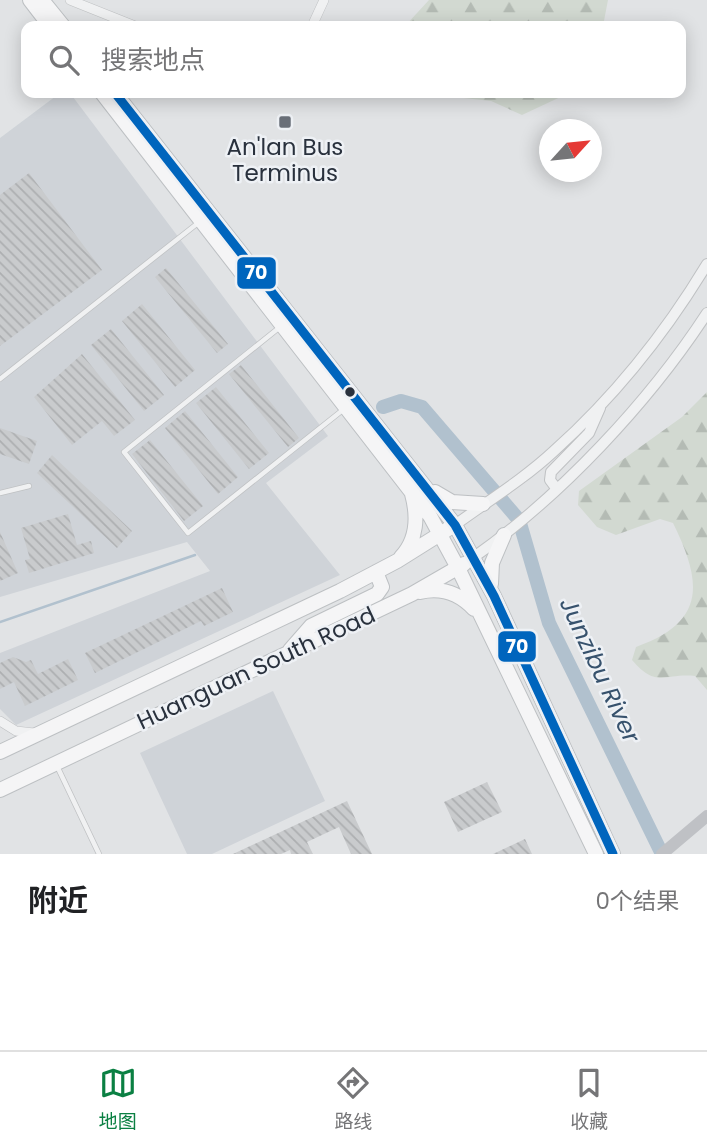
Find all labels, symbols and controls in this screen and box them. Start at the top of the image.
search box [21,21,686,98]
icon: search [45,41,83,79]
text: 搜索地点 [101,42,205,78]
marker: An'lan Bus Terminus [277,114,293,130]
north arrow [539,119,602,182]
place label: An'lan Bus Terminus [227,131,343,189]
line badge: 70 [236,256,277,290]
text: 70 [245,259,267,286]
unlabelled marker [343,385,357,399]
water label: Junzibu River [552,592,649,749]
street label: Huanguan South Road [132,599,380,737]
line badge: 70 [497,630,537,663]
text: 70 [506,633,528,660]
text: 附近 [28,879,88,922]
text: 0个结果 [596,885,679,917]
tab: 地图 [99,1064,137,1136]
tab: 路线 [334,1064,372,1136]
tab: 收藏 [570,1064,608,1136]

